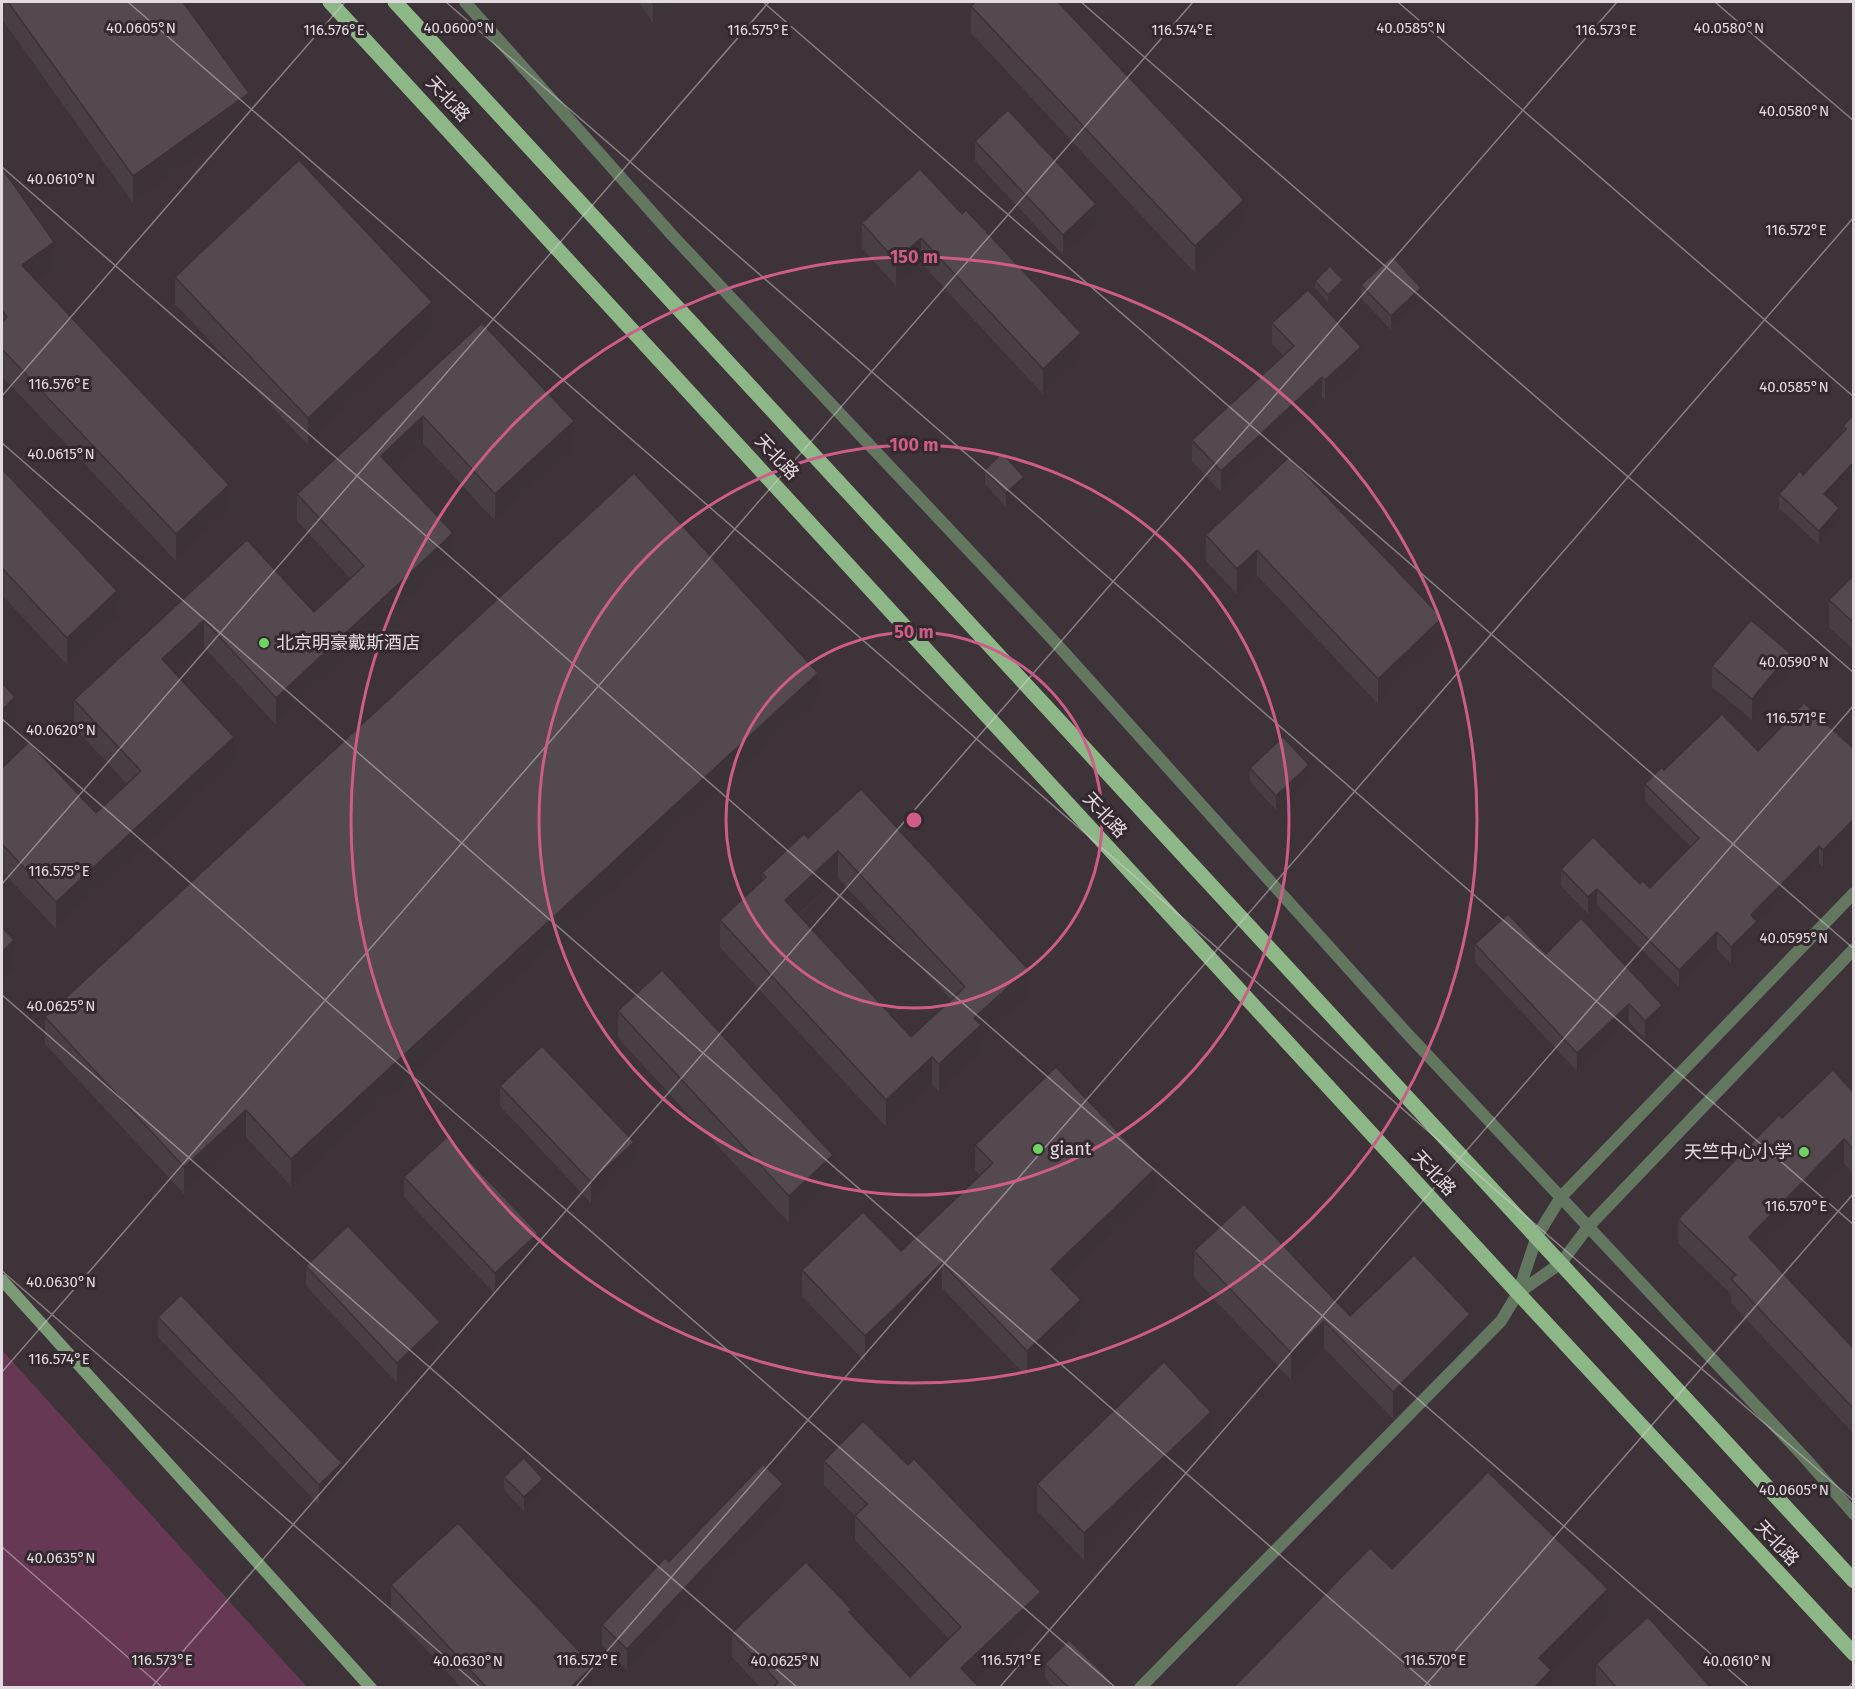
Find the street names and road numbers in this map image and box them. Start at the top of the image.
street label: 天北路 [422,72,474,126]
street label: 天北路 [751,430,803,484]
street label: 天北路 [1079,788,1131,842]
street label: 天北路 [1408,1146,1460,1200]
street label: 天北路 [1751,1516,1803,1570]

